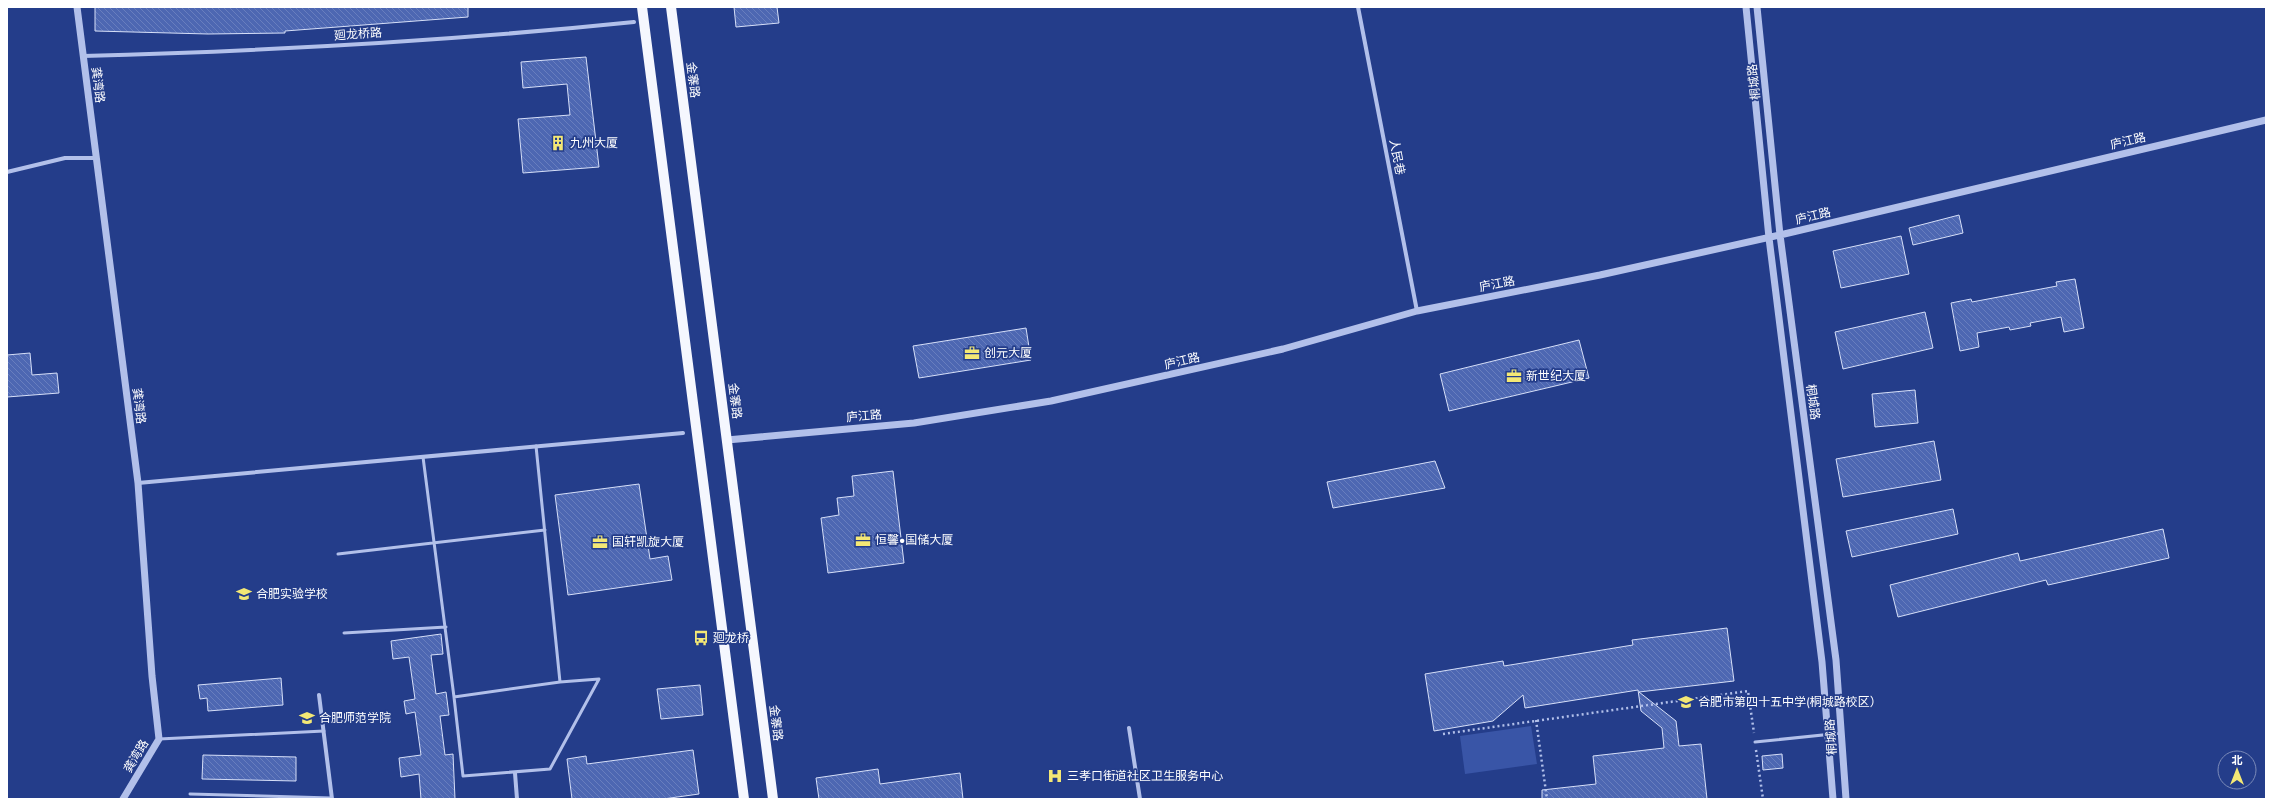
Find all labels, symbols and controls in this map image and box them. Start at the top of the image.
street label: 廻龙桥路 [333,24,383,44]
street label: 金寨路 [683,61,703,99]
street label: 桐城路 [1744,63,1764,101]
street label: 龚湾路 [88,66,108,104]
street label: 庐江路 [2109,129,2147,153]
building icon: 九州大厦 [549,134,567,152]
place label: 九州大厦 [570,135,618,151]
street label: 人民巷 [1386,138,1408,176]
street label: 庐江路 [1794,204,1832,228]
street label: 庐江路 [1478,273,1516,295]
office icon: 创元大厦 [963,344,981,362]
place label: 创元大厦 [984,345,1032,361]
street label: 庐江路 [1163,349,1201,373]
office icon: 新世纪大厦 [1505,367,1523,385]
place label: 新世纪大厦 [1526,368,1586,384]
street label: 金寨路 [725,382,745,420]
street label: 桐城路 [1803,383,1823,421]
street label: 龚湾路 [129,387,149,425]
street label: 庐江路 [845,406,883,426]
office icon: 恒馨•国储大厦 [854,531,872,549]
place label: 恒馨•国储大厦 [875,532,953,548]
office icon: 国轩凯旋大厦 [591,533,609,551]
place label: 国轩凯旋大厦 [612,534,684,550]
school or university icon: 合肥实验学校 [235,585,253,603]
place label: 合肥实验学校 [256,586,328,602]
bus stop icon: 廻龙桥 [692,629,710,647]
place label: 廻龙桥 [713,630,749,646]
school or university icon: 合肥市第四十五中学(桐城路校区） [1677,693,1695,711]
place label: 合肥市第四十五中学(桐城路校区） [1698,694,1882,710]
street label: 金寨路 [766,704,786,742]
school or university icon: 合肥师范学院 [298,709,316,727]
place label: 合肥师范学院 [319,710,391,726]
street label: 桐城路 [1822,718,1840,756]
street label: 龚湾路 [120,736,152,776]
north arrow [2217,750,2257,790]
text: 北 [2232,753,2243,768]
hospital icon: 三孝口街道社区卫生服务中心 [1046,767,1064,785]
place label: 三孝口街道社区卫生服务中心 [1067,768,1223,784]

